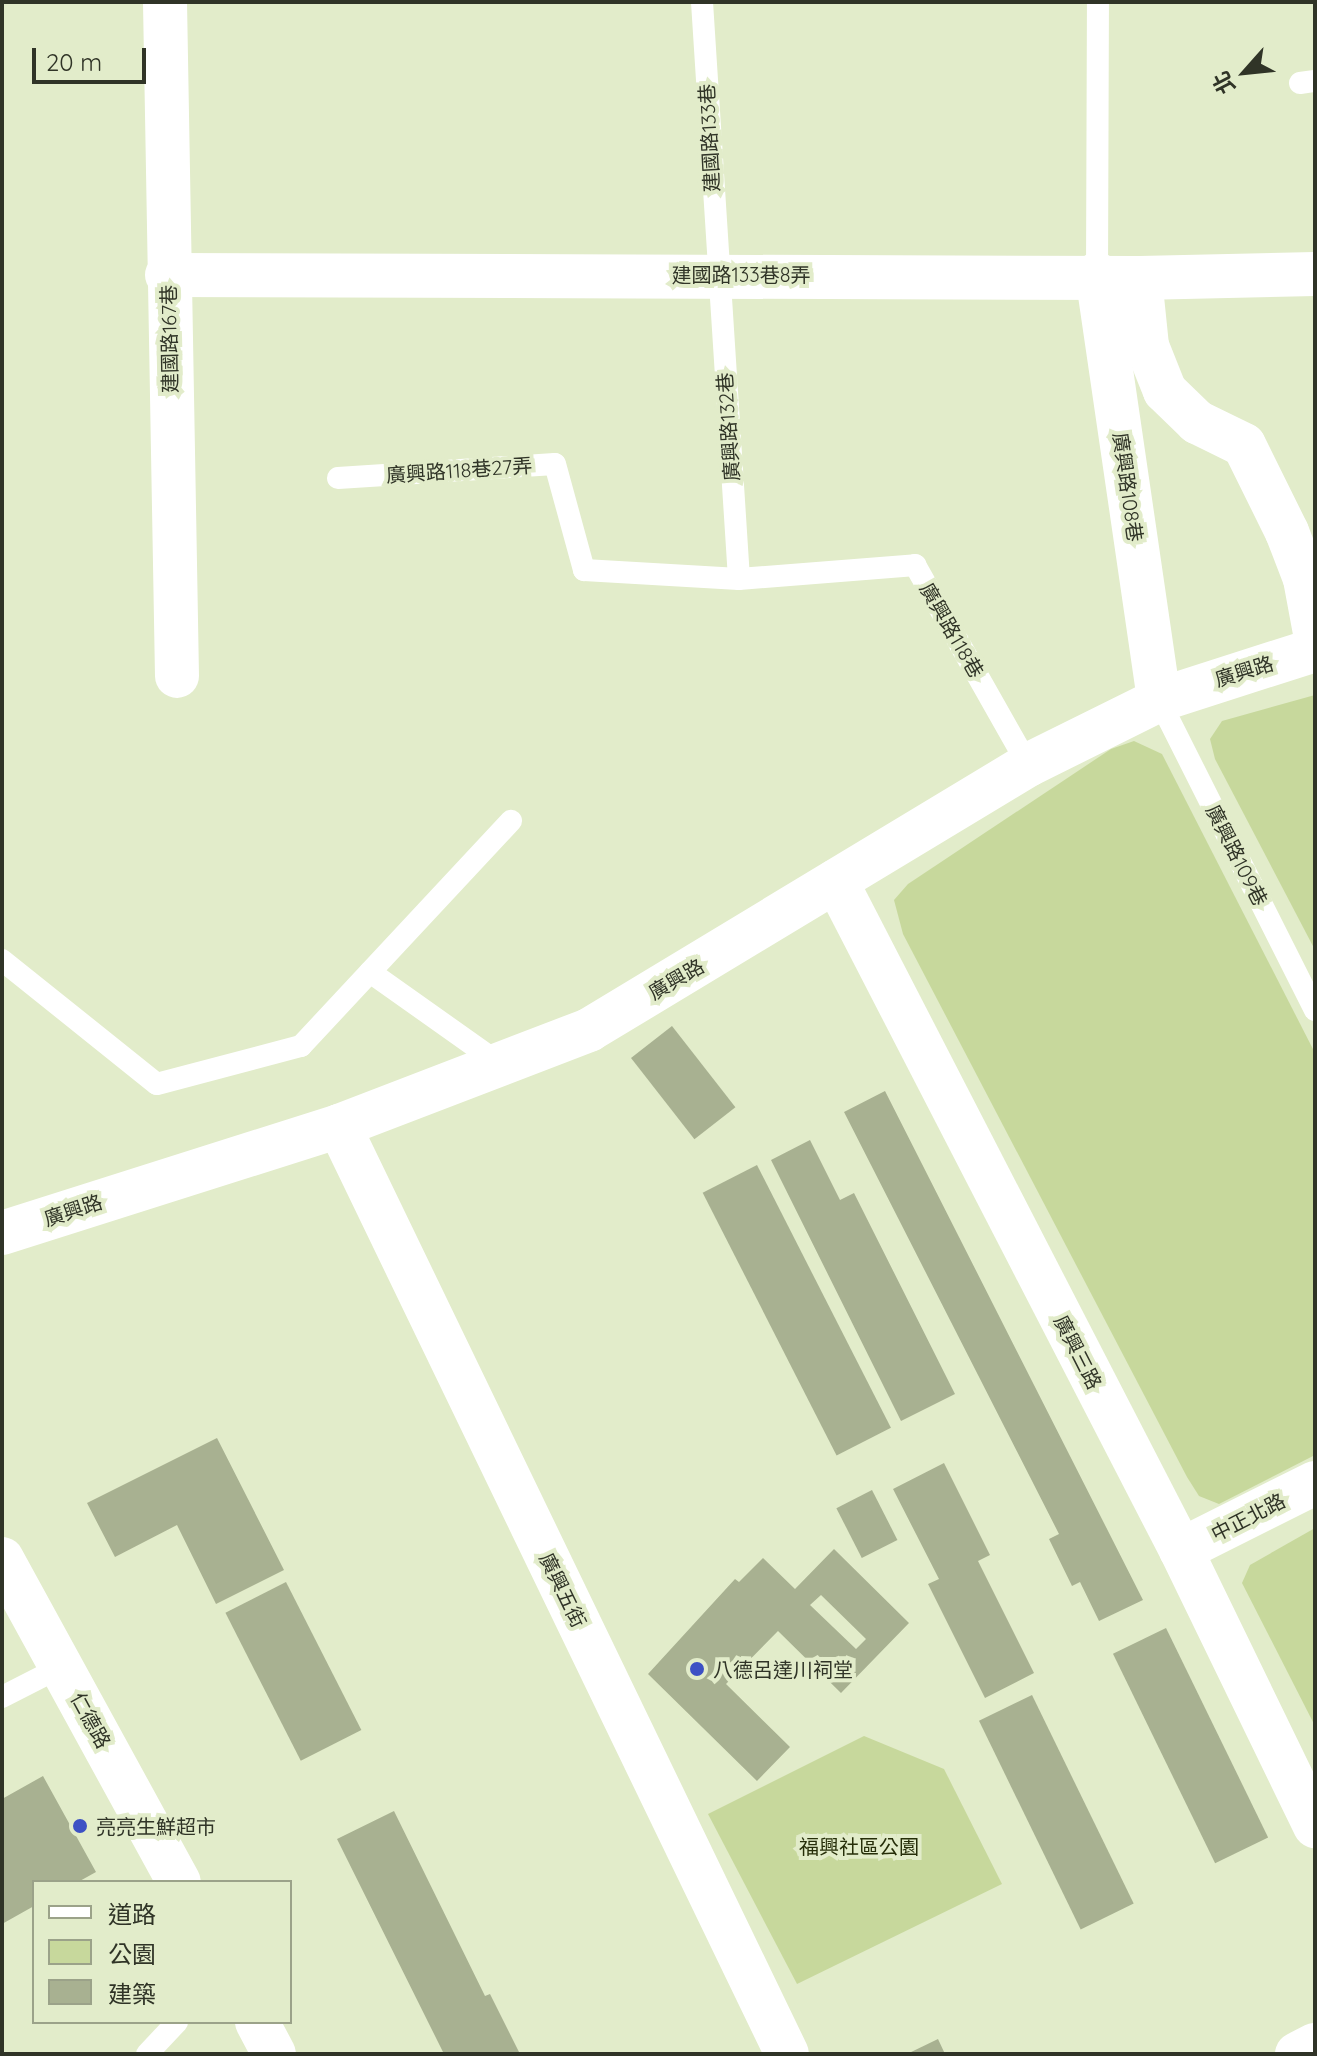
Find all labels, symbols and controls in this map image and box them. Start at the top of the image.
scale bar [36,32,150,82]
north arrow [1205,32,1285,112]
text: 20 m [46,47,102,77]
text: 北 [1206,67,1241,99]
street label: 建國路133巷 [694,83,724,193]
street label: 建國路133巷8弄 [671,262,811,286]
street label: 建國路167巷 [156,285,182,393]
street label: 廣興路132巷 [712,372,744,482]
street label: 廣興路108巷 [1108,431,1148,543]
street label: 廣興路118巷27弄 [385,453,533,487]
street label: 廣興路118巷 [915,578,989,682]
street label: 廣興路 [1212,651,1276,691]
street label: 廣興路109巷 [1201,800,1273,910]
street label: 廣興路 [644,954,708,1004]
street label: 廣興路 [41,1189,105,1231]
street label: 廣興三路 [1049,1311,1107,1393]
street label: 中正北路 [1207,1488,1289,1546]
street label: 廣興五街 [535,1549,591,1631]
place label: 八德呂達川祠堂 [713,1657,853,1681]
marker: 八德呂達川祠堂 [688,1660,706,1678]
street label: 仁德路 [66,1688,116,1752]
place label: 亮亮生鮮超市 [96,1814,216,1838]
marker: 亮亮生鮮超市 [71,1817,89,1835]
park label: 福興社區公園 [799,1834,919,1858]
legend [32,1880,292,2024]
text: 道路 [108,1899,156,1929]
text: 公園 [108,1939,156,1969]
text: 建築 [108,1979,156,2009]

